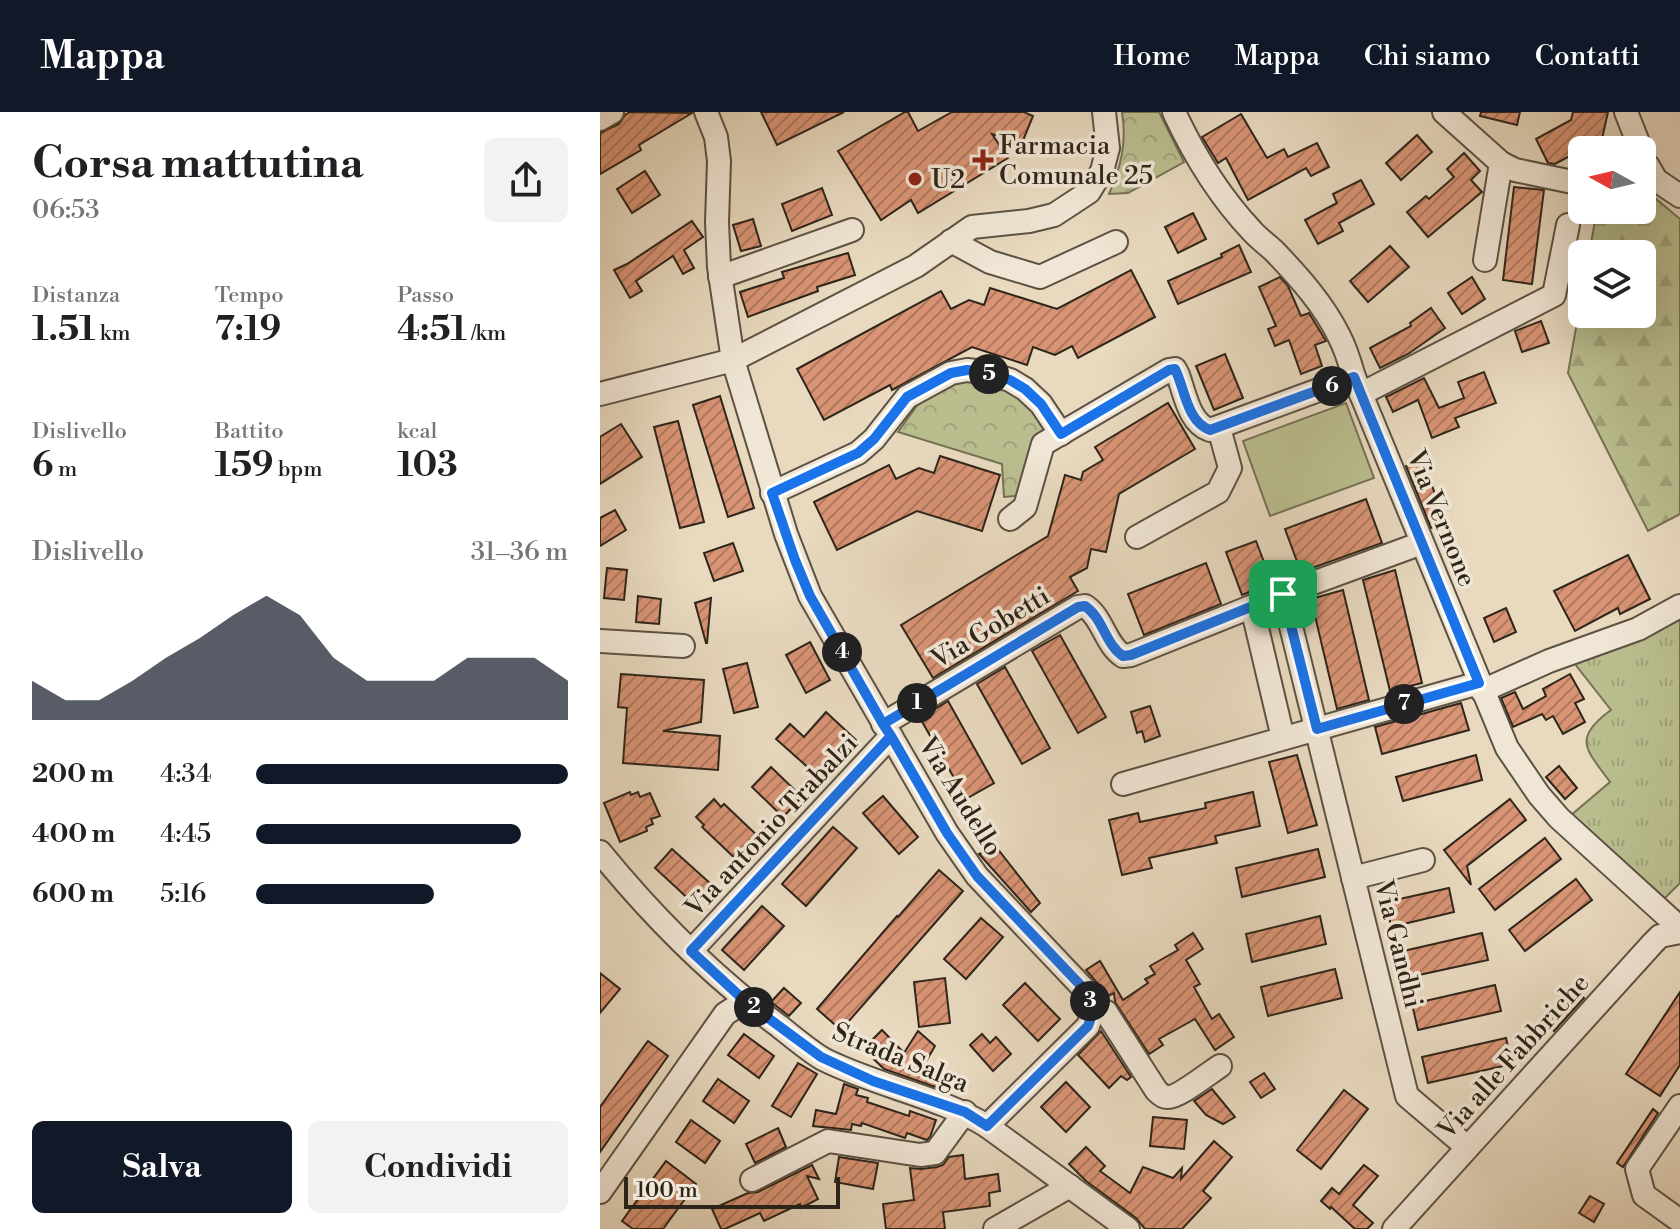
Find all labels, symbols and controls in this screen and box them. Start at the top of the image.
text: Mappa [40,33,165,80]
text: Home [1114,39,1190,74]
text: Mappa [1234,39,1320,74]
text: Chi siamo [1364,39,1491,74]
text: Contatti [1535,39,1640,74]
place label: Farmacia Comunale 25 [999,130,1153,192]
text: Corsa mattutina [32,136,364,191]
north arrow [1568,136,1656,224]
map controls [1568,136,1656,328]
button: share [484,138,568,222]
marker: Farmacia Comunale 25 [974,151,992,169]
place label: U2 [931,164,965,196]
marker: U2 [906,170,924,188]
text: 06:53 [32,194,100,226]
button: layers [1568,240,1656,328]
text: Distanza [32,282,120,309]
text: Tempo [215,282,284,309]
text: Passo [397,282,454,309]
text: 1.51 [32,309,95,351]
text: 7:19 [215,309,281,351]
text: 4:51 [397,309,467,351]
text: km [95,320,131,347]
text: /km [467,320,506,347]
pin: 5 [969,354,1009,394]
text: 5 [982,360,996,387]
pin: 6 [1312,366,1352,406]
text: 6 [1325,372,1339,399]
text: Dislivello [32,418,127,445]
text: Battito [215,418,284,445]
text: kcal [397,418,437,445]
text: 6 [32,445,53,487]
text: 159 [215,445,273,487]
text: 103 [397,445,458,487]
street label: Via Vernone [1399,445,1483,591]
text: m [53,456,77,483]
text: bpm [273,456,323,483]
text: Dislivello [32,536,144,568]
text: 31–36 m [471,536,568,568]
pin [1249,560,1317,628]
icon: arrive [1261,572,1305,616]
street label: Via Gobetti [924,580,1056,676]
pin: 4 [822,632,862,672]
text: 4 [835,638,849,665]
pin: 1 [897,683,937,723]
pin: 7 [1384,684,1424,724]
text: 1 [912,689,922,716]
text: 7 [1398,690,1410,717]
street label: Via antonio Trabalzi [678,728,865,925]
street label: Via Audello [910,730,1009,862]
text: 200 m [32,758,114,790]
text: 4:34 [160,758,212,790]
text: 400 m [32,818,115,850]
text: 4:45 [160,818,211,850]
street label: Via Gandhi [1366,876,1429,1012]
text: 600 m [32,878,114,910]
text: 5:16 [160,878,206,910]
street label: Via alle Fabbriche [1430,967,1596,1147]
pin: 3 [1070,981,1110,1021]
pin: 2 [734,987,774,1027]
text: 3 [1083,987,1097,1014]
text: 2 [747,993,761,1020]
street label: Strada Salga [828,1016,974,1100]
button: Salva [32,1121,292,1213]
button: Condividi [308,1121,568,1213]
scale bar [624,1173,840,1209]
text: 100 m [636,1177,698,1204]

